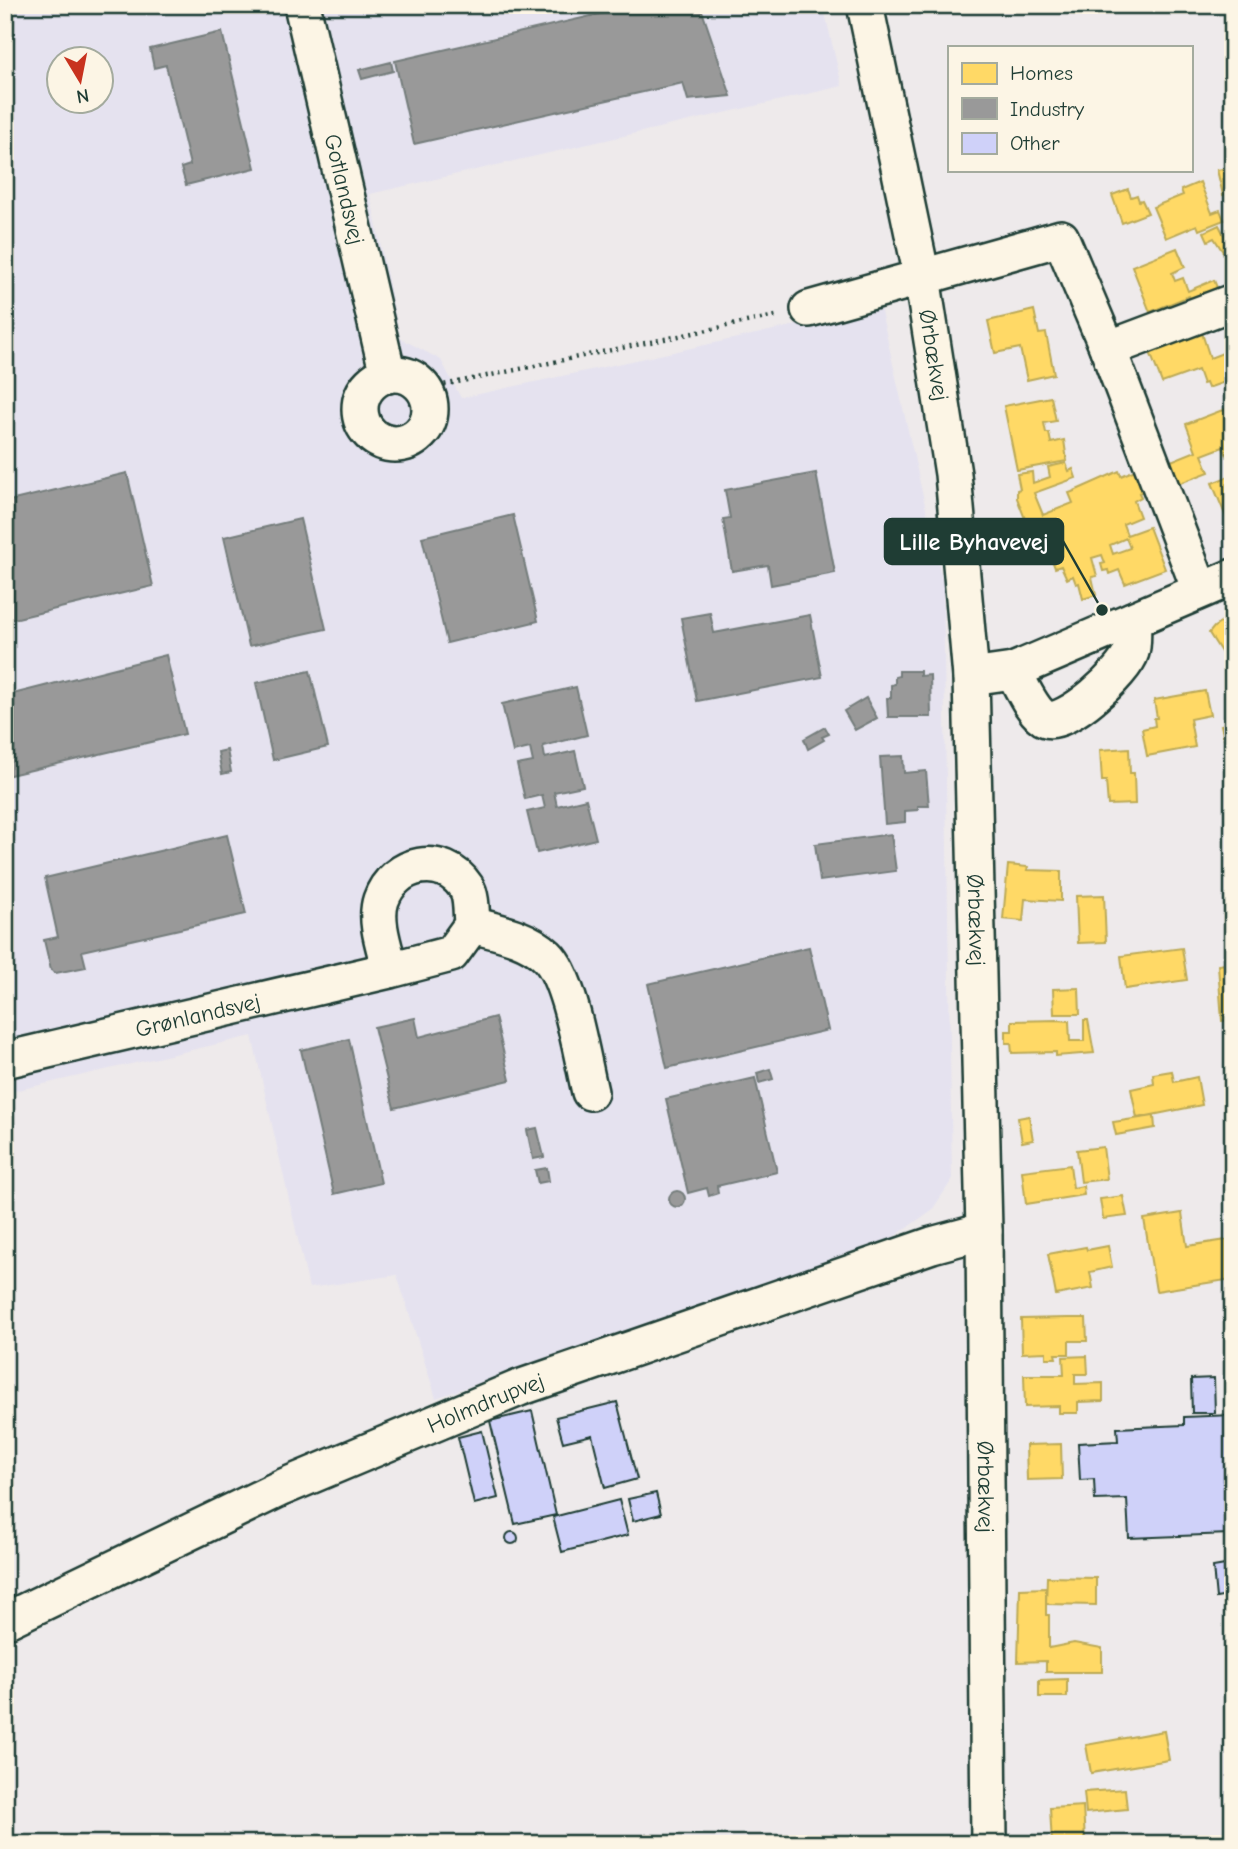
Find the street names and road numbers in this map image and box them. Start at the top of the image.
street label: Gotlandsvej [318,131,370,247]
street label: Ørbækvej [913,308,954,403]
street label: Ørbækvej [962,873,991,966]
street label: Grønlandsvej [133,988,263,1043]
street label: Holmdrupvej [423,1367,548,1439]
street label: Ørbækvej [972,1440,999,1533]

